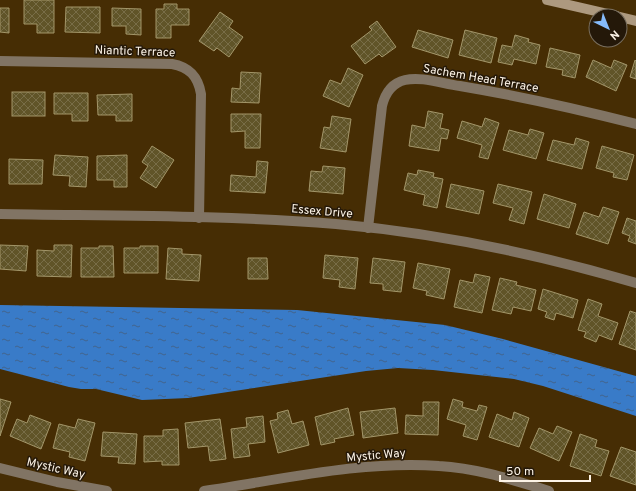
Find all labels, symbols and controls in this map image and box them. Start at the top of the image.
north arrow [588,8,628,48]
text: N [606,27,622,42]
street label: Niantic Terrace [94,43,176,61]
street label: Sachem Head Terrace [422,61,540,97]
street label: Essex Drive [290,201,353,223]
street label: Mystic Way [346,445,406,467]
street label: Mystic Way [25,454,87,483]
scale bar [500,457,590,483]
text: 50 m [506,464,534,480]

